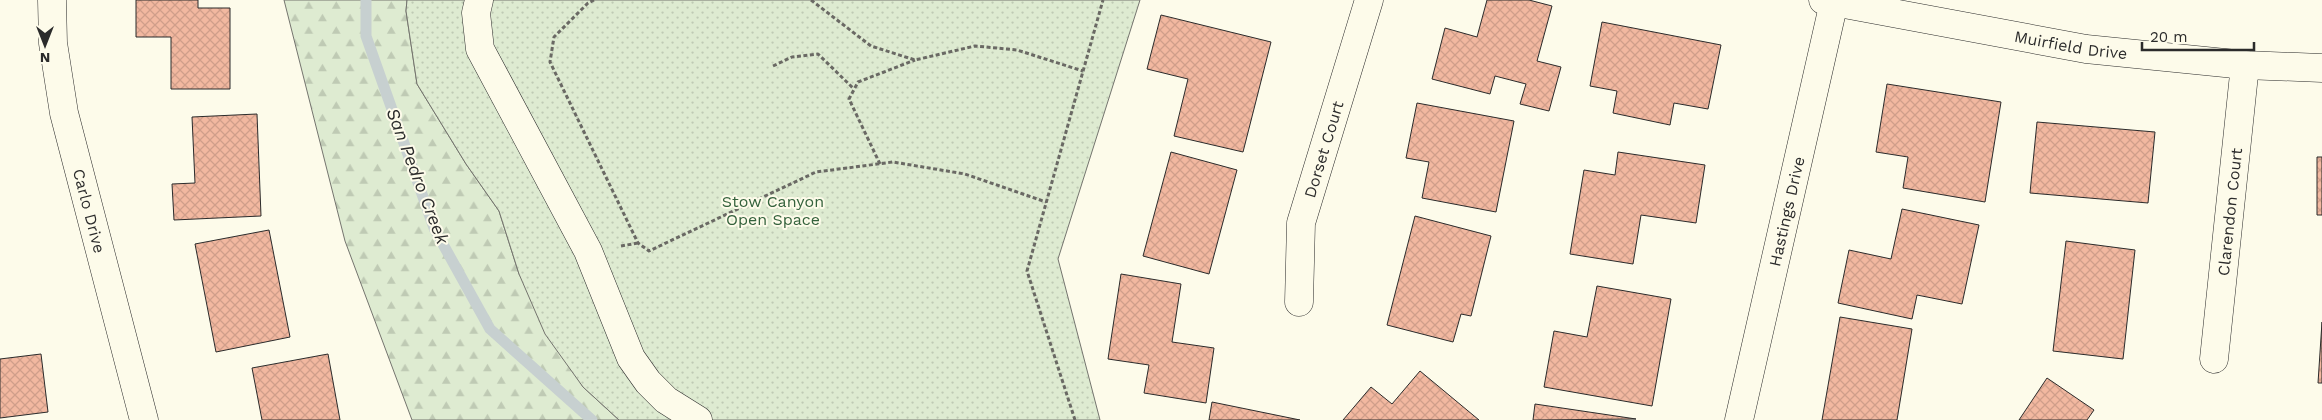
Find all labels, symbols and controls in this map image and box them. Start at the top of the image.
north arrow [20,20,70,70]
scale bar [2142,20,2254,52]
street label: Muirfield Drive [2013,26,2128,63]
text: 20 m [2150,28,2188,46]
text: N [40,50,50,66]
street label: Dorset Court [1300,98,1347,200]
water label: San Pedro Creek [382,105,454,248]
street label: Clarendon Court [2213,147,2246,277]
street label: Hastings Drive [1765,154,1808,268]
street label: Carlo Drive [69,167,110,255]
park label: Stow Canyon Open Space [722,192,824,229]

